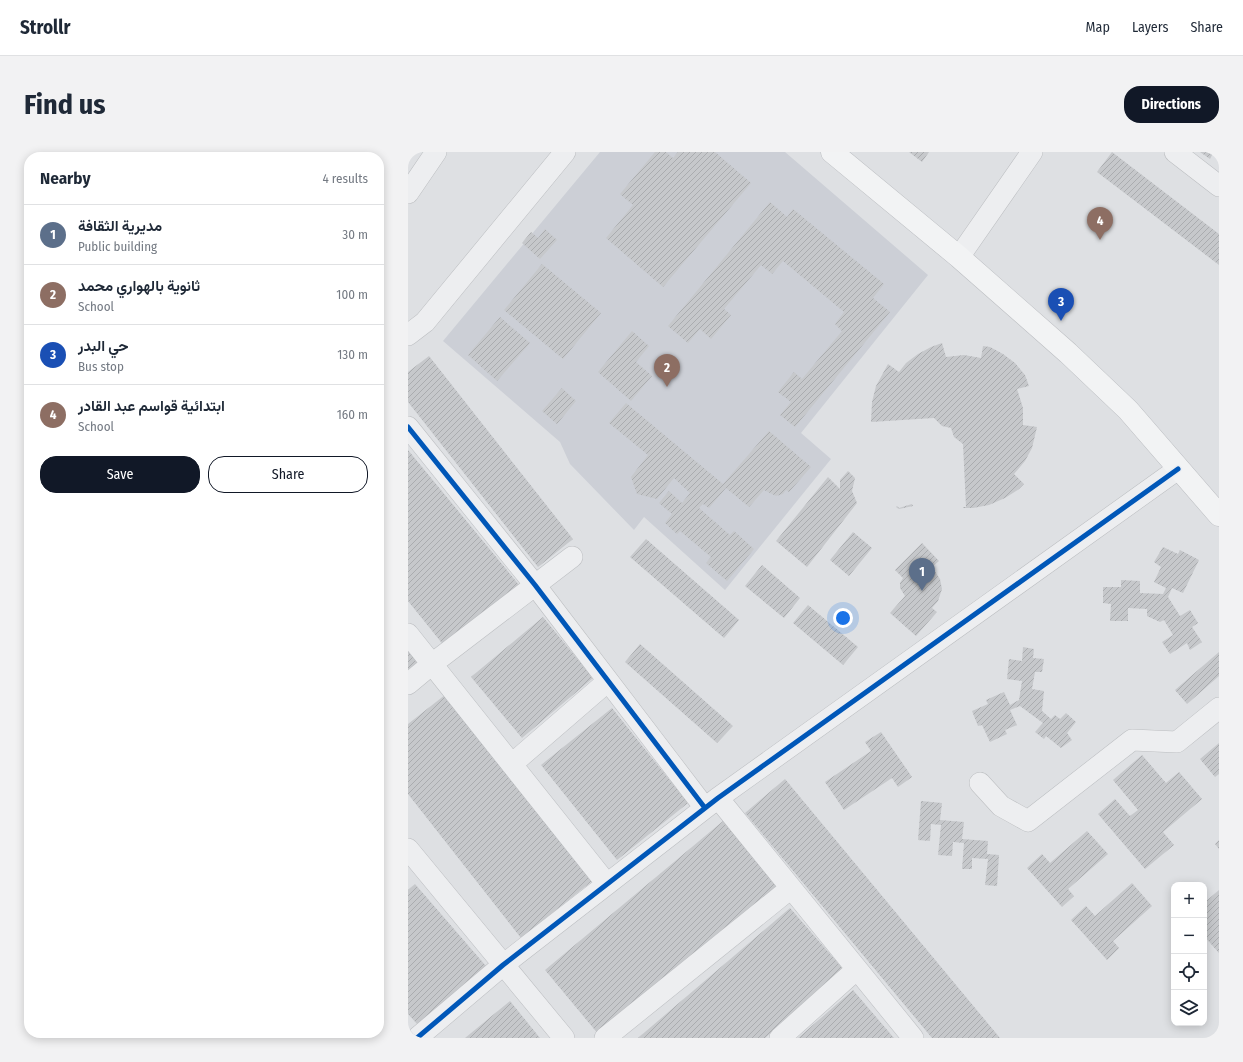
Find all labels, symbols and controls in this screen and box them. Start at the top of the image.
text: Strollr [20,16,70,39]
text: Map [1086,19,1110,36]
text: Layers [1132,19,1168,36]
text: Share [1190,19,1223,36]
button: Directions [1124,86,1219,123]
text: Find us [24,88,106,121]
text: Nearby [40,168,91,189]
text: 4 results [322,171,368,186]
pin: 4 [1087,207,1113,240]
text: مديرية الثقافة [78,217,162,235]
text: 1 [50,227,56,242]
text: 30 m [342,227,368,242]
text: Public building [78,239,157,254]
text: ثانوية بالهواري محمد [78,277,200,295]
text: 2 [50,287,56,302]
text: 100 m [336,287,368,302]
pin: 3 [1048,288,1074,321]
text: School [78,299,114,314]
text: حي البدر [78,337,128,355]
text: 3 [50,347,56,362]
text: 130 m [337,347,368,362]
pin: 2 [654,354,680,387]
text: Bus stop [78,359,124,374]
text: ابتدائية قواسم عبد القادر [78,397,225,415]
text: 4 [50,407,56,422]
text: 160 m [337,407,368,422]
text: School [78,419,114,434]
button: Save [40,456,200,493]
button: Share [208,456,368,493]
pin: 1 [909,558,935,591]
your location [833,608,853,628]
map controls [1171,882,1207,1026]
button: + [1171,882,1207,918]
button: − [1171,918,1207,954]
button: locate [1171,954,1207,990]
button: layers [1171,990,1207,1026]

